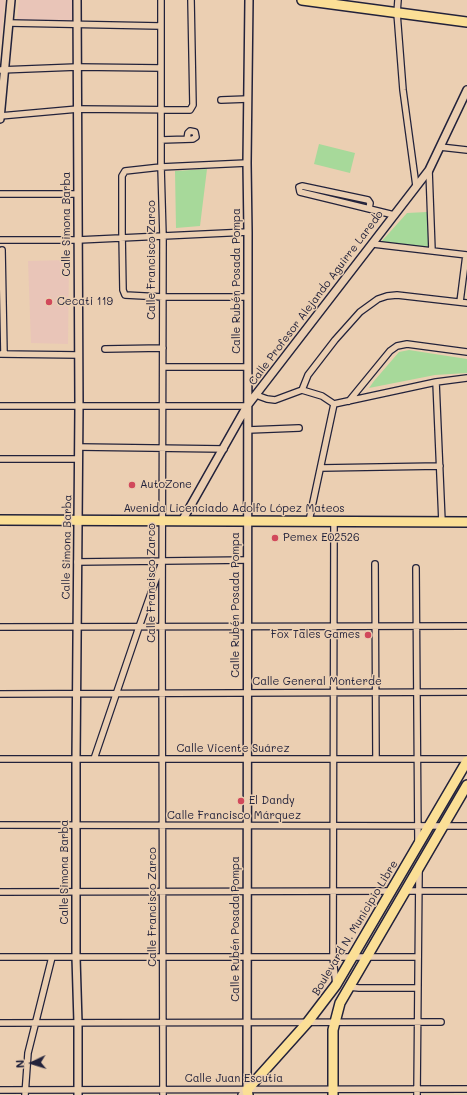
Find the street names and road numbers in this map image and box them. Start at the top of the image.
street label: Calle Simona Barba [60,172,74,276]
street label: Calle Francisco Zarco [145,200,159,320]
street label: Calle Rubén Posada Pompa [230,208,244,354]
street label: Calle Profesor Alejando Aguirre Laredo [246,208,386,388]
street label: Calle Simona Barba [59,494,75,600]
street label: Avenida Licenciado Adolfo López Mateos [123,502,345,516]
street label: Calle Francisco Zarco [145,523,159,643]
street label: Calle Rubén Posada Pompa [229,532,243,678]
street label: Calle General Monterde [252,675,382,689]
street label: Calle Vicente Suárez [176,742,290,756]
street label: Calle Francisco Márquez [167,809,301,823]
street label: Calle Simona Barba [58,820,72,924]
street label: Calle Francisco Zarco [146,847,160,967]
street label: Calle Rubén Posada Pompa [229,856,243,1002]
street label: Boulevard N. Municipio Libre [309,858,401,998]
street label: Calle Juan Escutia [185,1072,283,1086]

